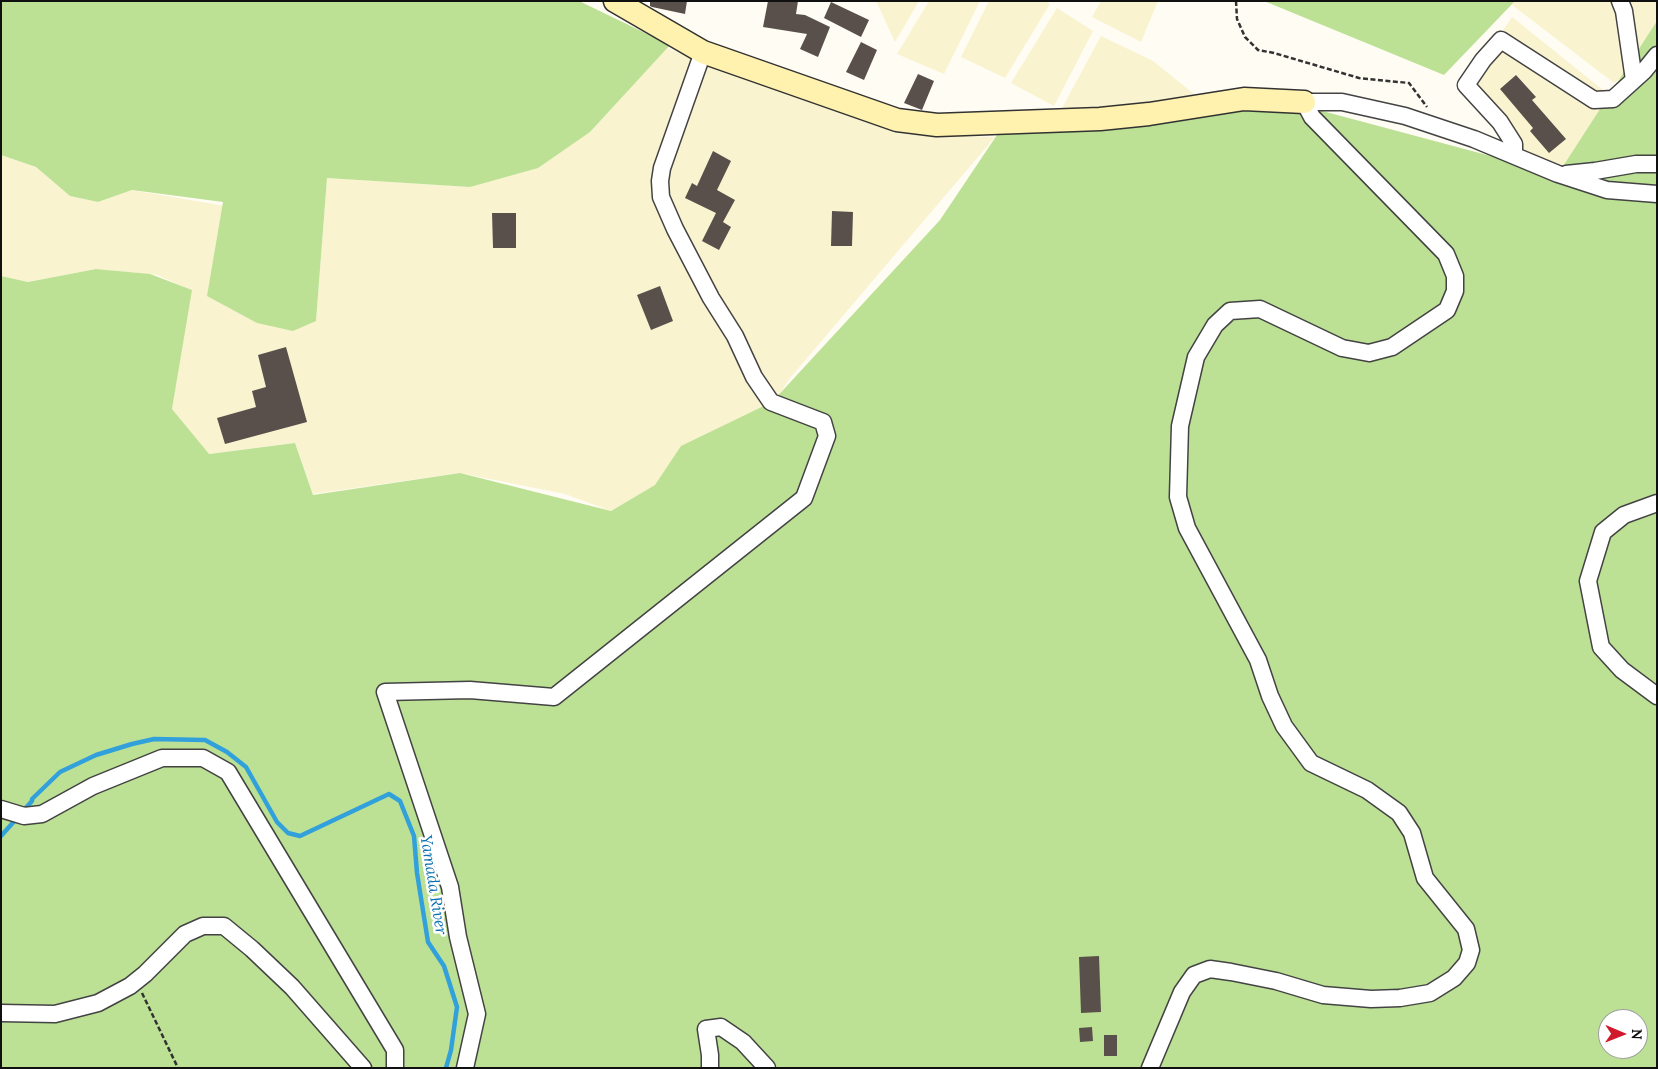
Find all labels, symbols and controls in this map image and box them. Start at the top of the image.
water label: Yamada River [416,834,450,936]
north arrow [1598,1009,1648,1059]
text: N [1628,1029,1646,1040]

